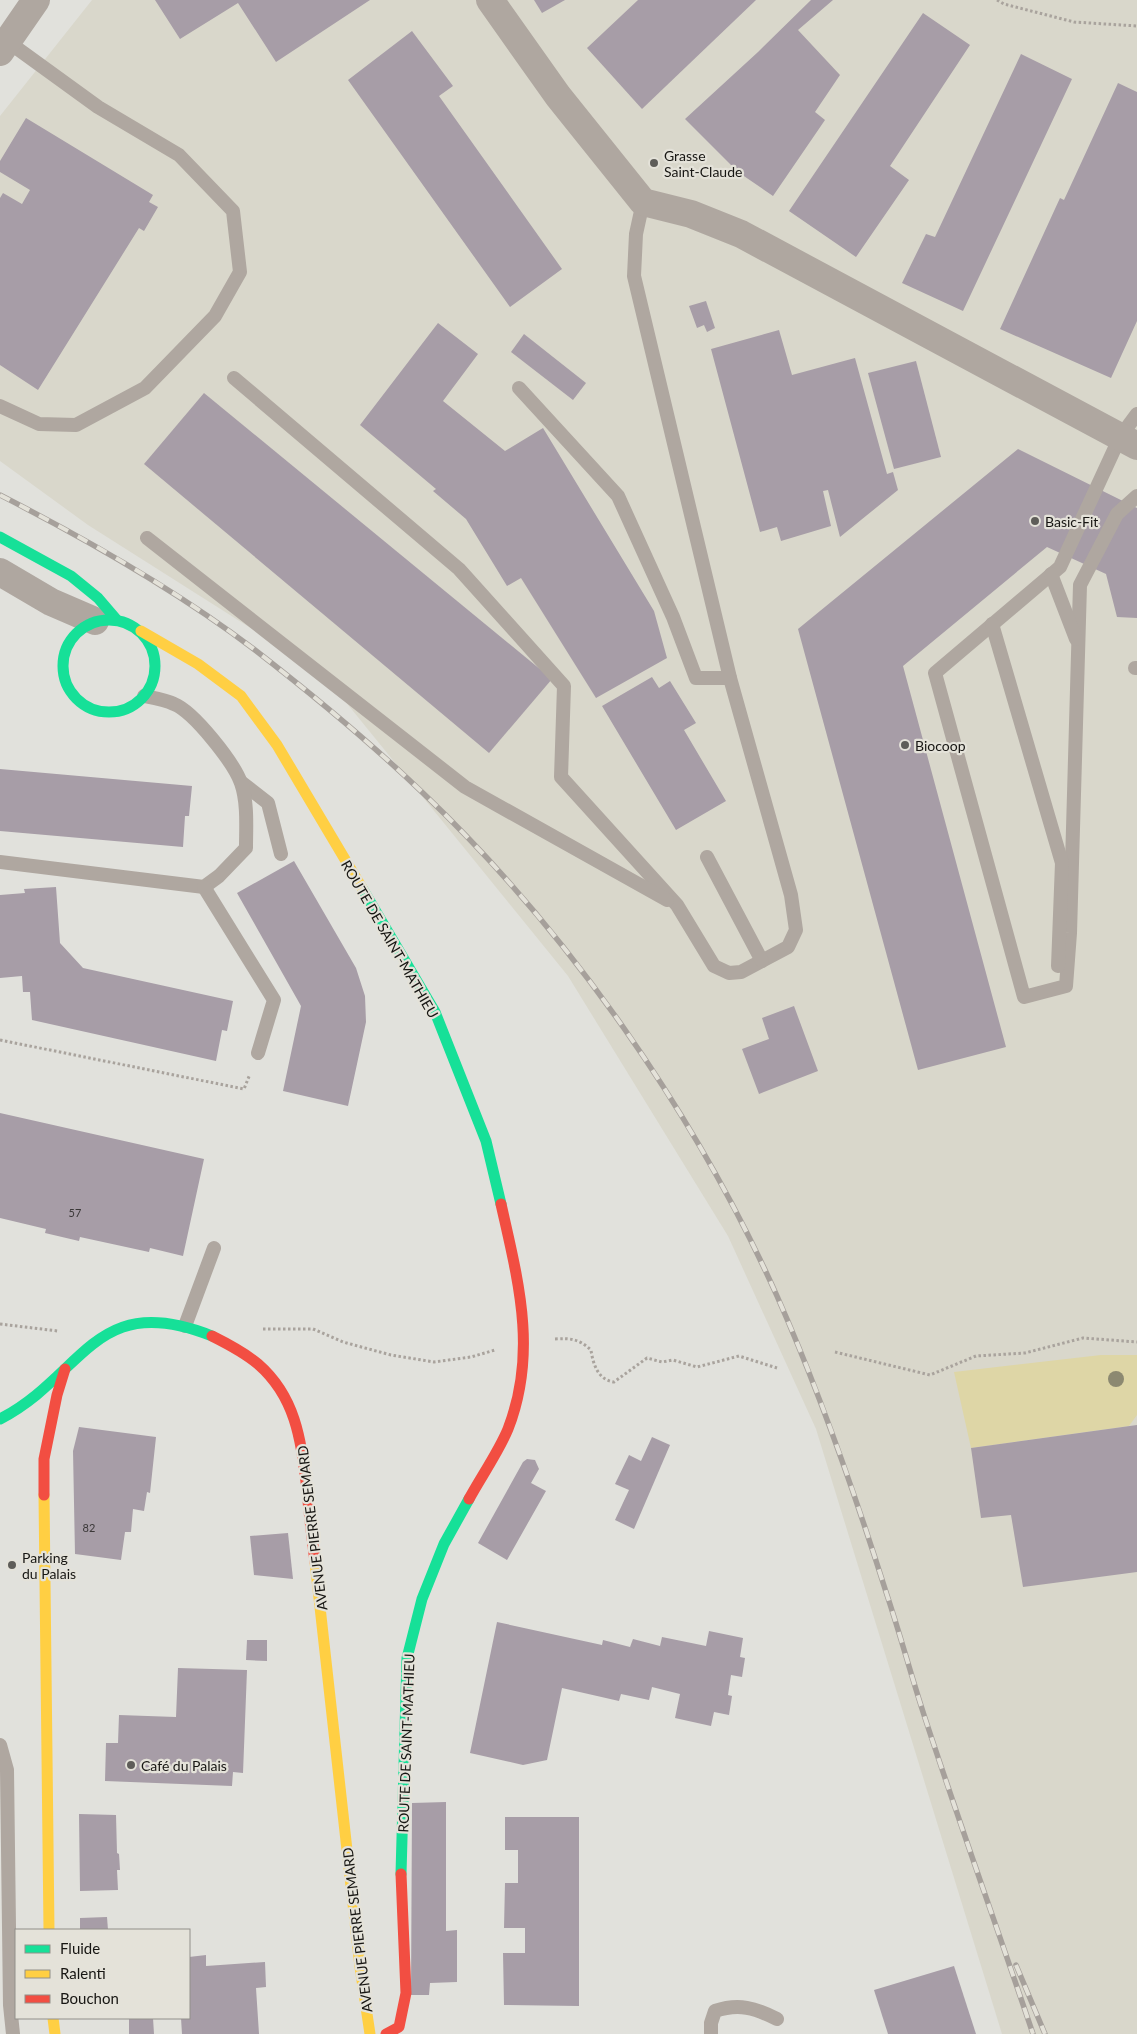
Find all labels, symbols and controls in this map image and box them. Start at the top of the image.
place label: Grasse Saint-Claude [664,147,742,180]
marker: Grasse Saint-Claude [648,157,660,169]
place label: Basic-Fit [1045,513,1098,530]
marker: Basic-Fit [1029,515,1041,527]
place label: Biocoop [915,737,966,754]
marker: Biocoop [899,739,911,751]
street label: ROUTE DE SAINT-MATHIEU [338,857,442,1021]
house number: 57 [69,1206,81,1219]
street label: AVENUE PIERRE SEMARD [293,1445,331,1611]
house number: 82 [83,1521,95,1534]
place label: Parking du Palais [22,1549,76,1582]
marker: Parking du Palais [6,1559,18,1571]
street label: ROUTE DE SAINT-MATHIEU [394,1653,418,1833]
place label: Café du Palais [141,1757,227,1774]
marker: Café du Palais [125,1759,137,1771]
street label: AVENUE PIERRE SEMARD [338,1847,376,2013]
legend [15,1929,190,2019]
text: Fluide [60,1939,100,1957]
text: Ralenti [60,1964,106,1982]
text: Bouchon [60,1989,119,2007]

